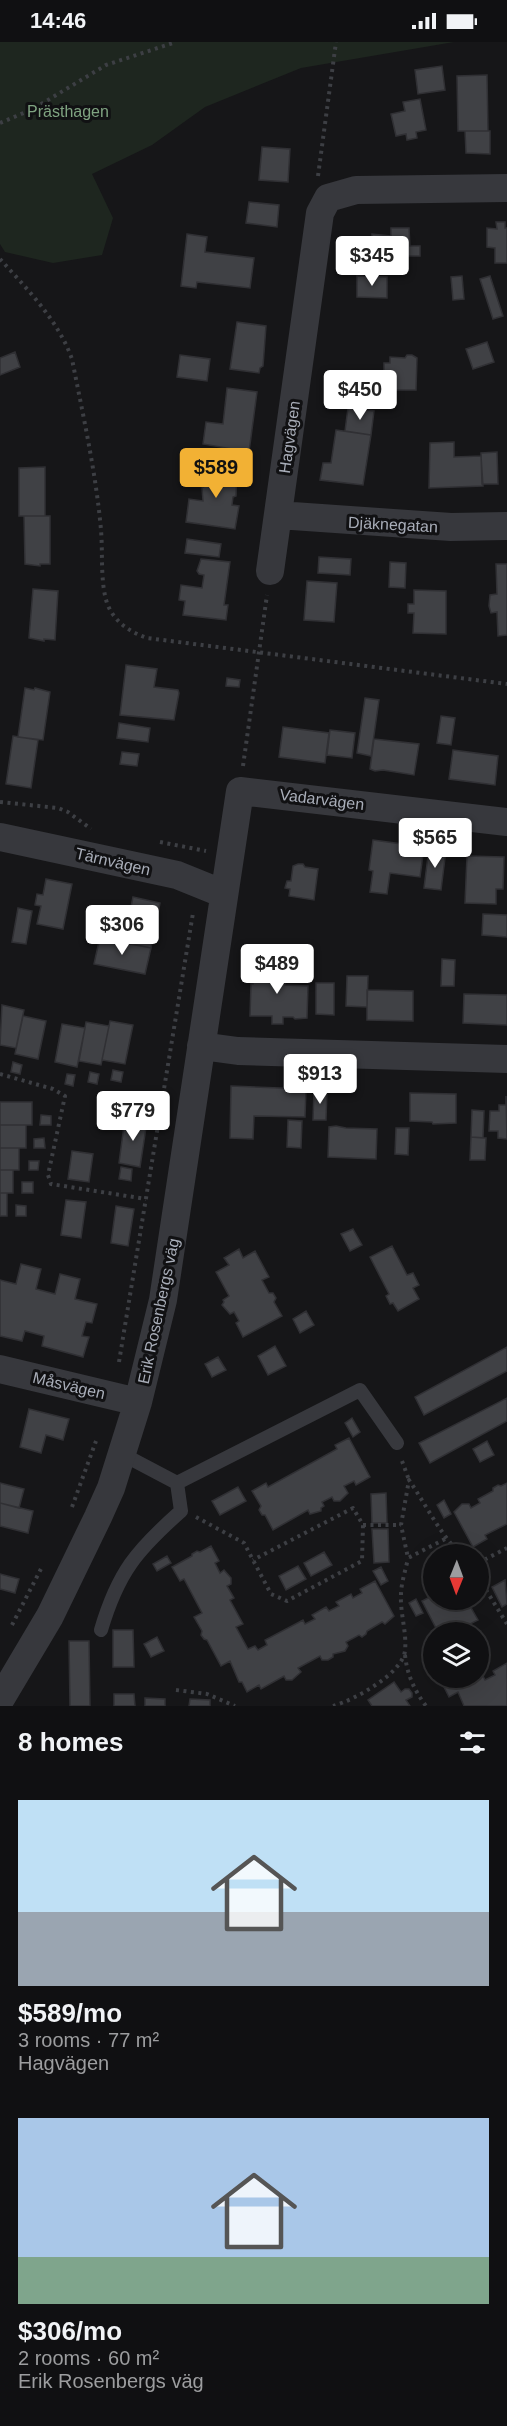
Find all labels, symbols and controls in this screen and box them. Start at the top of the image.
text: 14:46 [30,8,86,33]
park label: Prästhagen [27,103,109,120]
pin: $345 [336,236,408,287]
text: $345 [350,244,394,266]
pin: $450 [324,370,396,421]
text: $450 [338,378,382,400]
street label: Hagvägen [276,400,303,474]
pin: $589 [180,448,252,499]
text: $589 [194,456,238,478]
street label: Djäknegatan [348,514,438,535]
street label: Vadarvägen [279,786,365,813]
pin: $565 [399,818,471,869]
text: $565 [413,826,457,848]
street label: Tärnvägen [74,845,152,878]
pin: $306 [86,905,158,956]
text: $306 [100,913,144,935]
pin: $489 [241,944,313,995]
text: $489 [255,952,299,974]
pin: $913 [284,1054,356,1105]
text: $913 [298,1062,342,1084]
pin: $779 [97,1091,169,1142]
text: $779 [111,1099,155,1121]
street label: Erik Rosenbergs väg [135,1237,182,1386]
street label: Måsvägen [31,1369,107,1402]
north arrow [423,1544,489,1610]
map controls [423,1544,489,1688]
button: layers [423,1622,489,1688]
icon: filters [456,1726,489,1759]
text: 8 homes [18,1727,124,1757]
icon: home [200,1839,308,1947]
text: $589/mo [18,1998,122,2028]
text: 3 rooms · 77 m² [18,2029,159,2051]
text: Hagvägen [18,2052,109,2074]
icon: home [200,2157,308,2265]
text: $306/mo [18,2316,122,2346]
text: 2 rooms · 60 m² [18,2347,159,2369]
text: Erik Rosenbergs väg [18,2370,204,2392]

